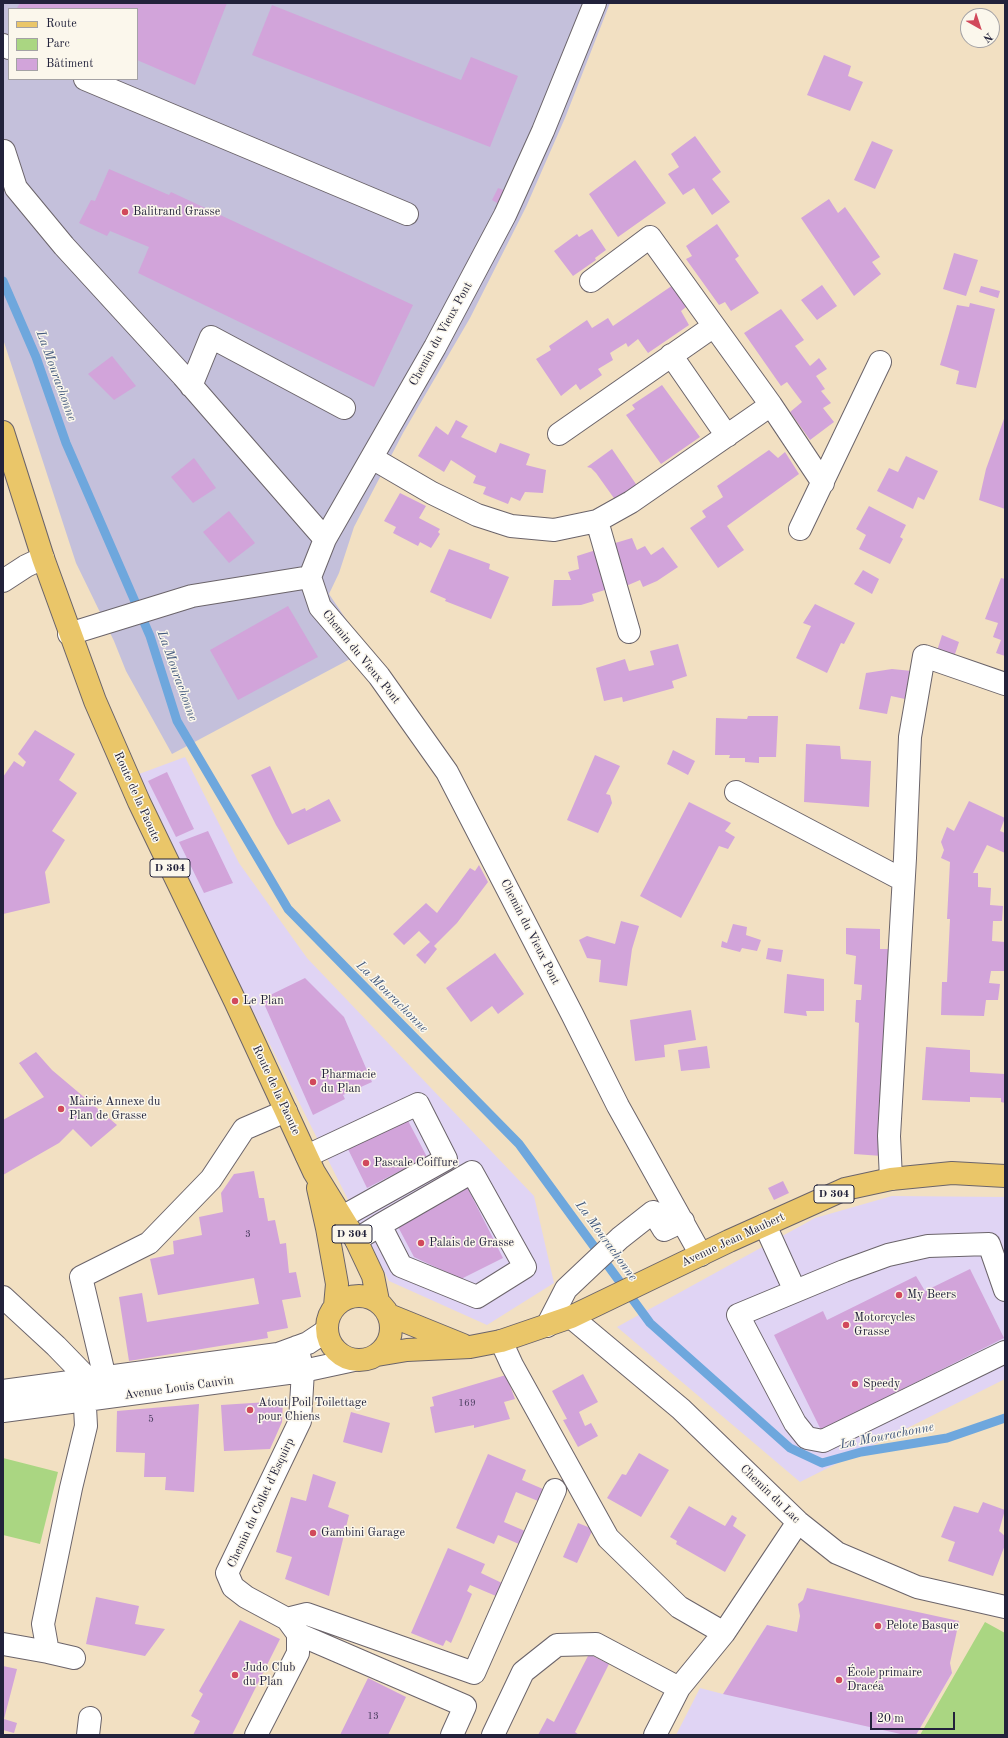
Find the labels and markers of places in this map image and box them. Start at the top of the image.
place label: Balitrand Grasse [133,205,220,219]
marker: Balitrand Grasse [120,207,130,217]
place label: Le Plan [243,994,284,1008]
marker: Le Plan [230,996,240,1006]
place label: Pharmacie du Plan [321,1068,376,1096]
marker: Pharmacie du Plan [308,1077,318,1087]
place label: Mairie Annexe du Plan de Grasse [69,1095,160,1123]
marker: Mairie Annexe du Plan de Grasse [56,1104,66,1114]
place label: Pascale Coiffure [374,1156,458,1170]
marker: Pascale Coiffure [361,1158,371,1168]
place label: Palais de Grasse [429,1236,514,1250]
marker: Palais de Grasse [416,1238,426,1248]
place label: My Beers [907,1288,956,1302]
marker: My Beers [894,1290,904,1300]
place label: Motorcycles Grasse [854,1311,915,1339]
marker: Motorcycles Grasse [841,1320,851,1330]
place label: Speedy [863,1377,900,1391]
marker: Speedy [850,1379,860,1389]
place label: Atout Poil Toilettage pour Chiens [258,1396,367,1424]
marker: Atout Poil Toilettage pour Chiens [245,1405,255,1415]
place label: Gambini Garage [321,1526,405,1540]
marker: Gambini Garage [308,1528,318,1538]
place label: Pelote Basque [886,1619,959,1633]
marker: Pelote Basque [873,1621,883,1631]
place label: Judo Club du Plan [243,1661,295,1689]
place label: École primaire Dracéa [847,1666,922,1694]
marker: Judo Club du Plan [230,1670,240,1680]
marker: École primaire Dracéa [834,1675,844,1685]

